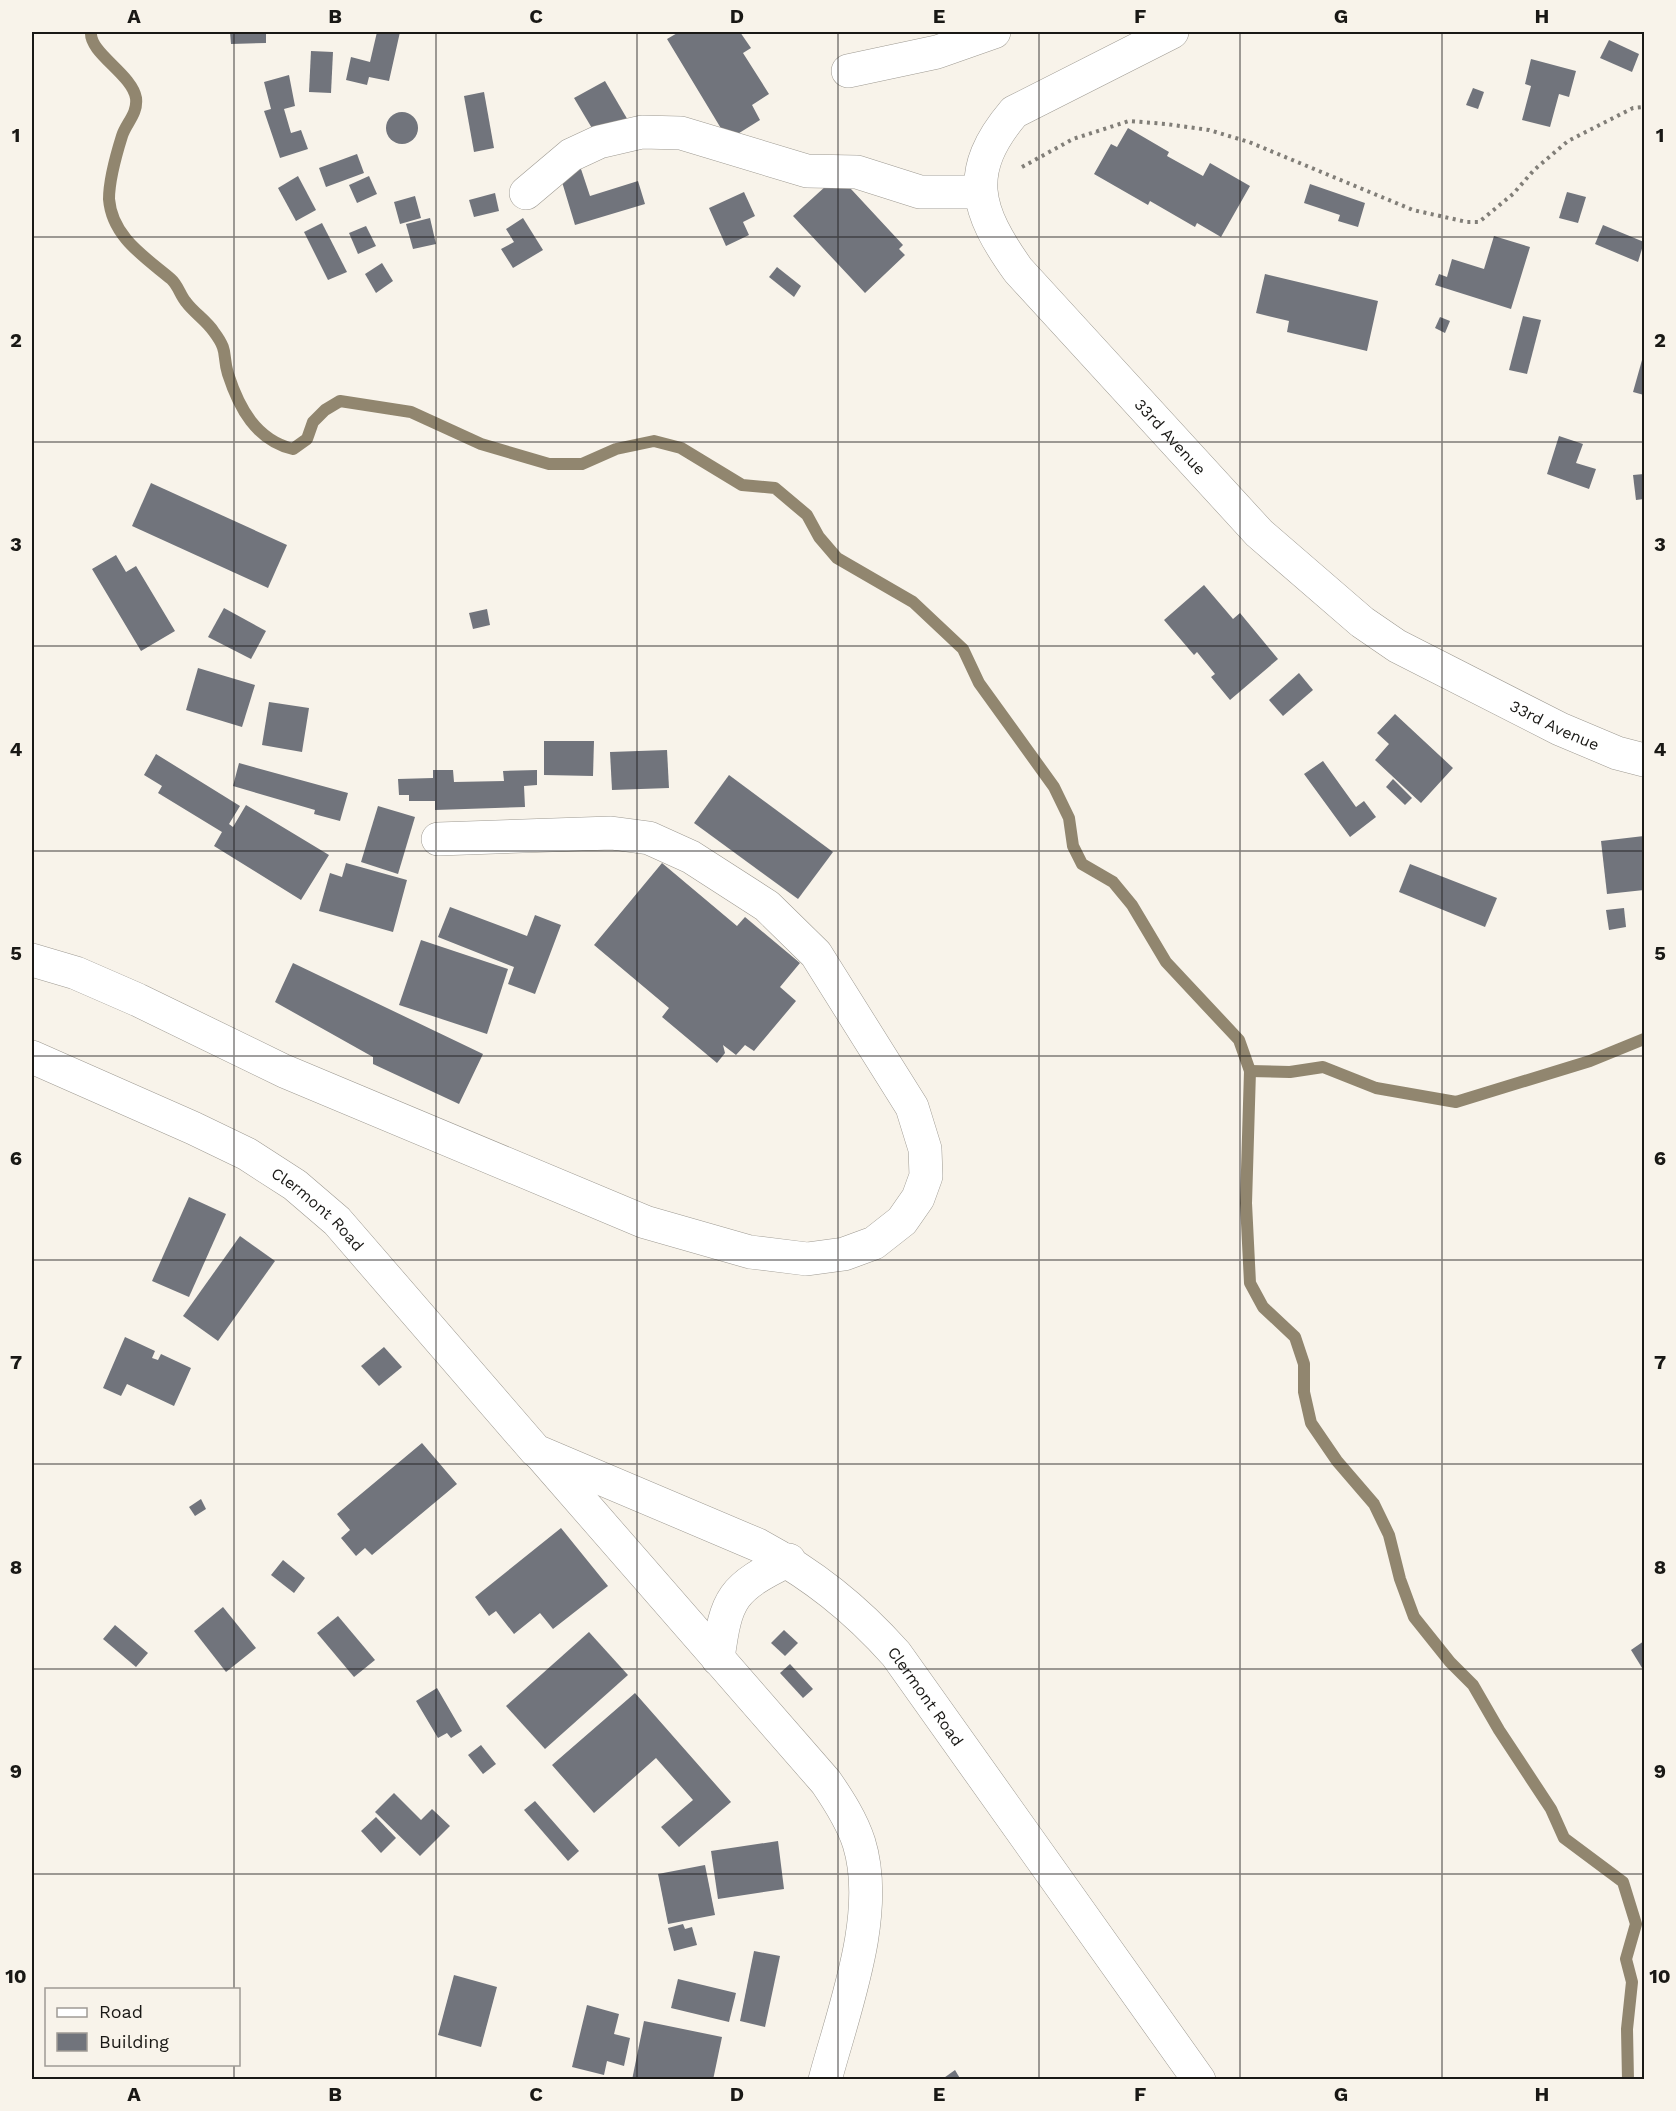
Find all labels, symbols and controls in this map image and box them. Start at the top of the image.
text: A [127,4,141,28]
text: B [328,4,342,28]
text: C [529,4,543,28]
text: D [730,4,744,28]
text: E [933,4,945,28]
text: F [1134,4,1146,28]
text: G [1334,4,1348,28]
text: H [1535,4,1549,28]
text: 1 [12,123,20,147]
text: 1 [1656,123,1664,147]
text: 2 [10,328,22,352]
text: 2 [1654,328,1666,352]
street label: 33rd Avenue [1131,395,1210,479]
text: 3 [10,532,22,556]
text: 3 [1654,532,1666,556]
street label: 33rd Avenue [1507,696,1602,754]
text: 4 [10,737,23,761]
text: 4 [1654,737,1667,761]
text: 5 [10,941,22,965]
text: 5 [1654,941,1666,965]
text: 6 [10,1146,22,1170]
text: 6 [1654,1146,1666,1170]
street label: Clermont Road [268,1163,368,1255]
text: 7 [10,1350,22,1374]
text: 7 [1654,1350,1666,1374]
text: 8 [10,1555,22,1579]
text: 8 [1654,1555,1666,1579]
street label: Clermont Road [884,1643,967,1750]
text: 9 [10,1759,22,1783]
text: 9 [1654,1759,1666,1783]
text: 10 [5,1964,27,1988]
text: 10 [1649,1964,1671,1988]
legend [45,1988,240,2066]
text: Road [99,2001,143,2022]
text: Building [99,2031,169,2052]
text: A [127,2082,141,2106]
text: B [328,2082,342,2106]
text: C [529,2082,543,2106]
text: D [730,2082,744,2106]
text: E [933,2082,945,2106]
text: F [1134,2082,1146,2106]
text: G [1334,2082,1348,2106]
text: H [1535,2082,1549,2106]

